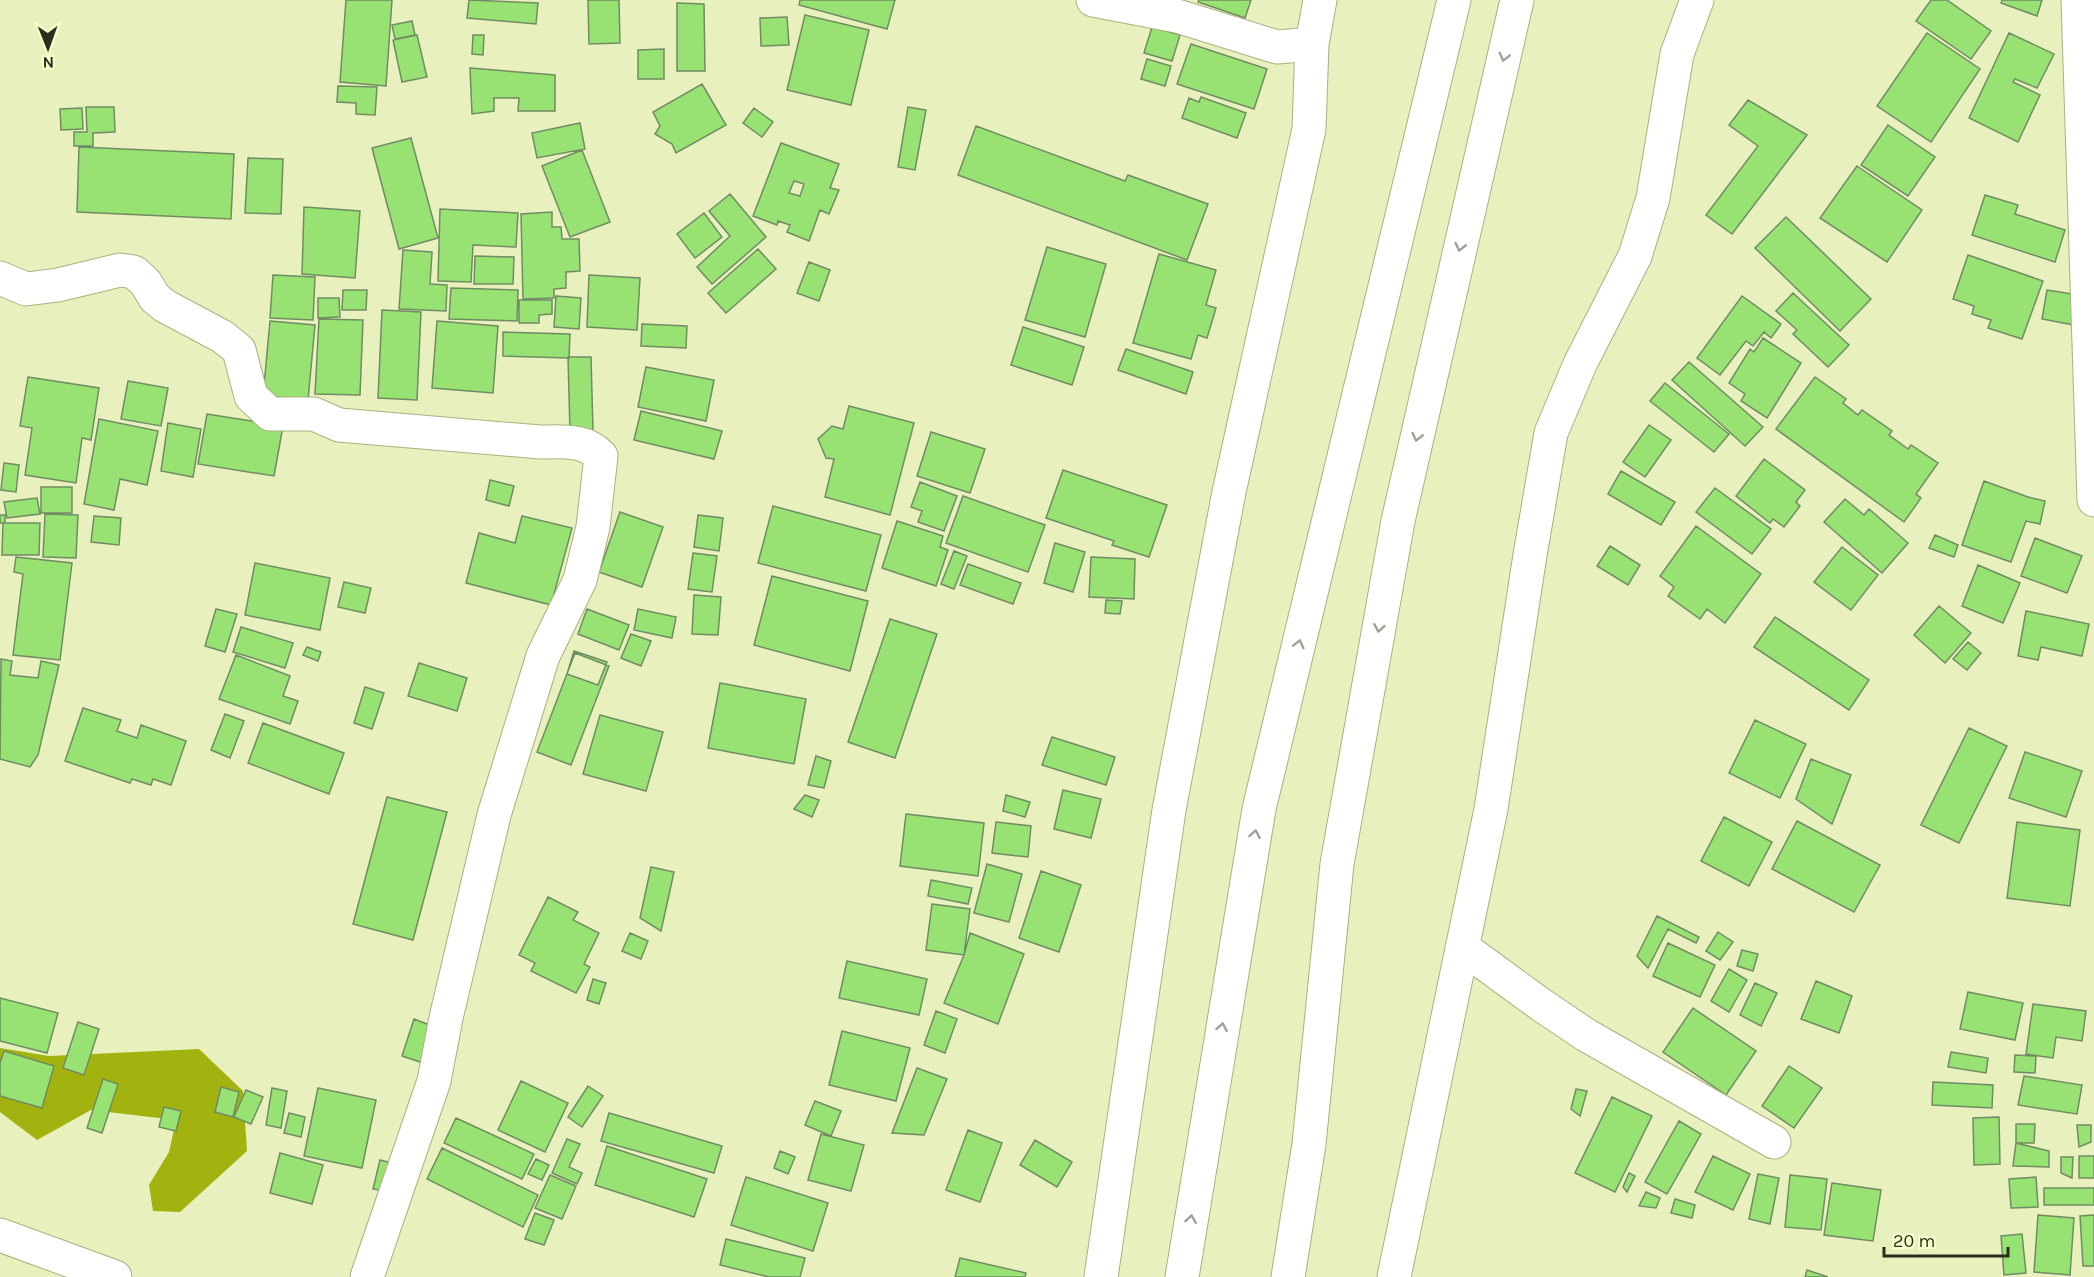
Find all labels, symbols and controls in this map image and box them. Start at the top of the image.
north arrow [18,18,78,78]
one-way arrow [1498,52,1511,62]
text: N [42,53,54,72]
one-way arrow [1454,242,1467,252]
one-way arrow [1411,432,1424,442]
one-way arrow [1373,623,1386,633]
one-way arrow [1291,640,1304,650]
one-way arrow [1248,830,1260,839]
one-way arrow [1216,1022,1228,1031]
one-way arrow [1184,1215,1197,1225]
scale bar [1884,1220,2008,1258]
text: 20 m [1893,1230,1935,1252]

